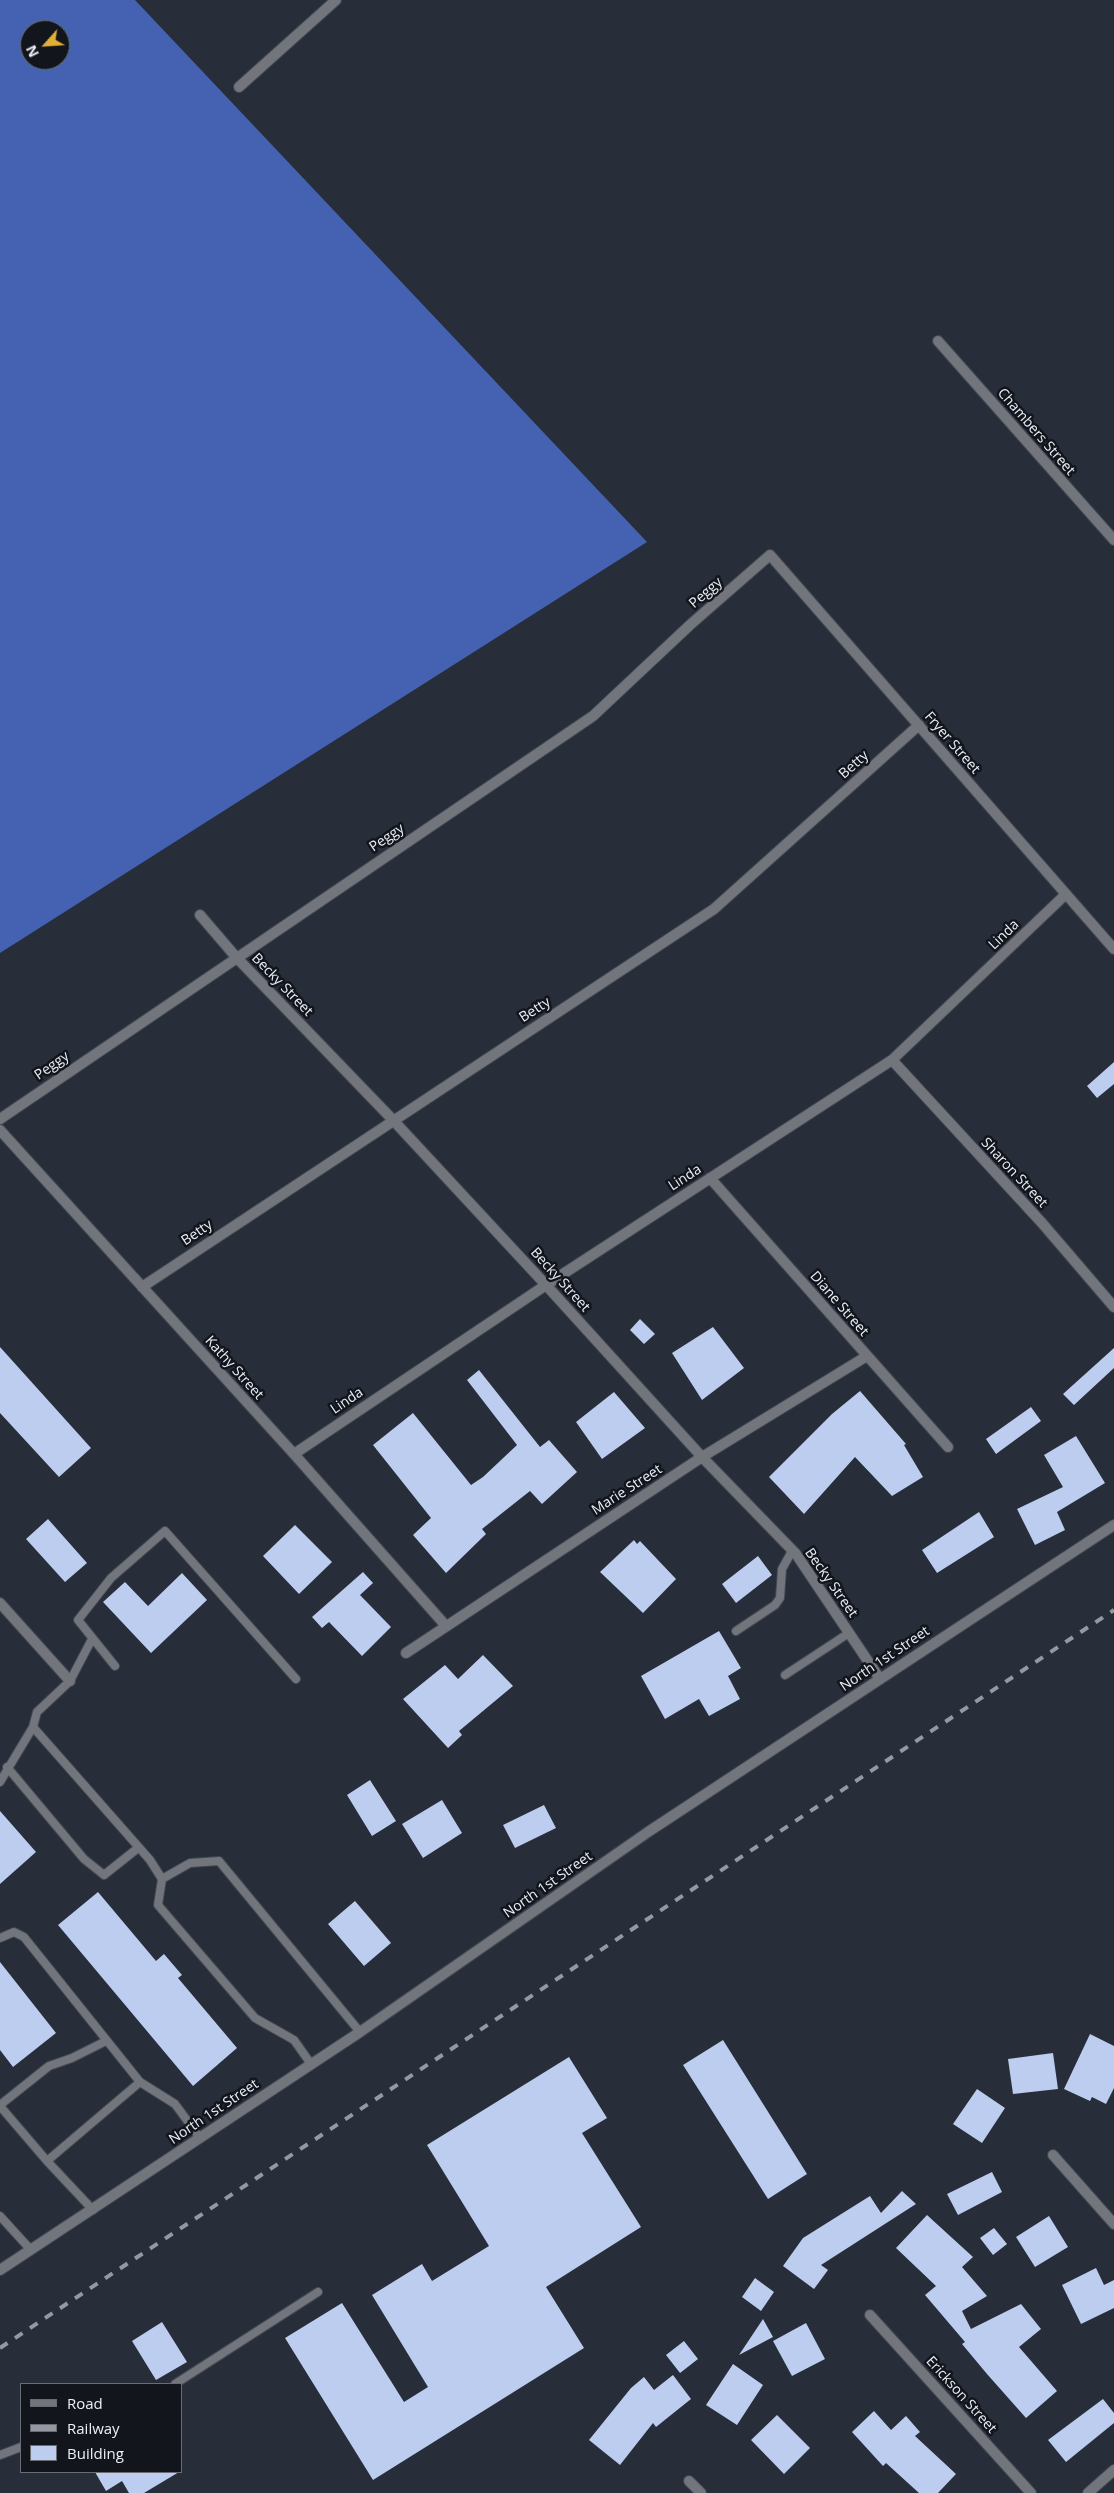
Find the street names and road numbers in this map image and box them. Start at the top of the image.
street label: Chambers Street [994,385,1078,479]
street label: Peggy [686,574,726,612]
street label: Fryer Street [921,709,983,777]
street label: Betty [836,747,872,783]
street label: Peggy [366,820,408,856]
street label: Linda [985,917,1023,953]
street label: Becky Street [248,950,316,1020]
street label: Betty [516,994,554,1026]
street label: Peggy [31,1048,73,1084]
street label: Sharon Street [977,1135,1051,1211]
street label: Linda [665,1161,705,1195]
street label: Betty [178,1217,216,1249]
street label: Becky Street [527,1244,593,1316]
street label: Diane Street [806,1268,872,1340]
street label: Kathy Street [201,1333,267,1403]
street label: Linda [327,1384,367,1418]
street label: Marie Street [589,1461,665,1519]
street label: Becky Street [801,1545,861,1621]
street label: North 1st Street [837,1623,933,1695]
street label: North 1st Street [500,1848,596,1922]
street label: North 1st Street [166,2076,262,2148]
street label: Erickson Street [922,2353,1000,2437]

